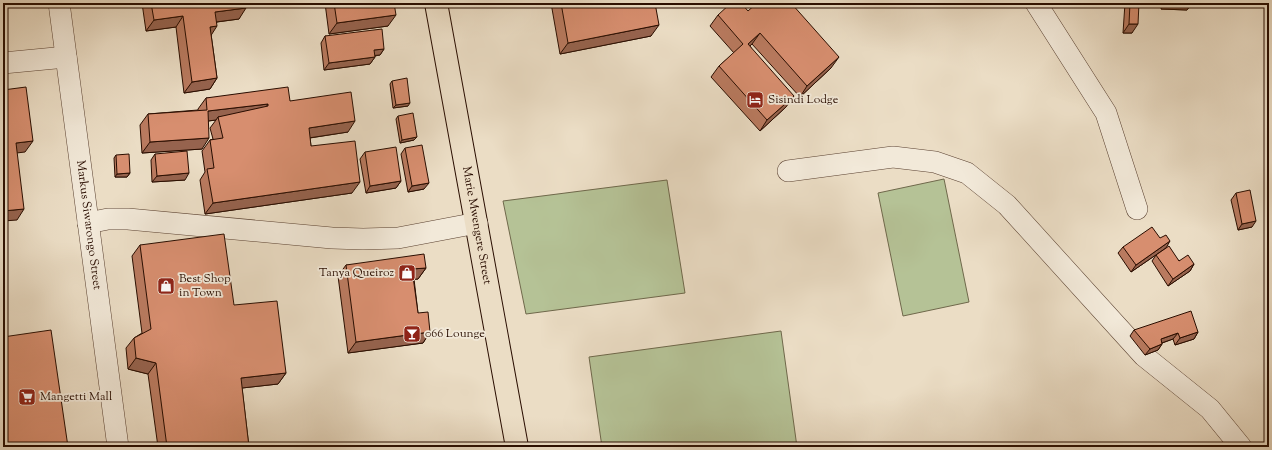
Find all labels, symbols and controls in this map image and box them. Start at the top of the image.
hotel icon: Sisindi Lodge [745,90,765,110]
place label: Sisindi Lodge [768,91,839,109]
street label: Markus Siwarongo Street [71,159,106,291]
street label: Marie Mwengere Street [457,165,496,286]
shop icon: Tanya Queiroz [397,263,417,283]
place label: Tanya Queiroz [319,264,394,282]
place label: Best Shop in Town [179,270,231,302]
shop icon: Best Shop in Town [156,276,176,296]
bar icon: 066 Lounge [402,324,422,344]
place label: 066 Lounge [425,325,485,343]
supermarket icon: Mangetti Mall [17,387,37,407]
place label: Mangetti Mall [40,388,113,406]

